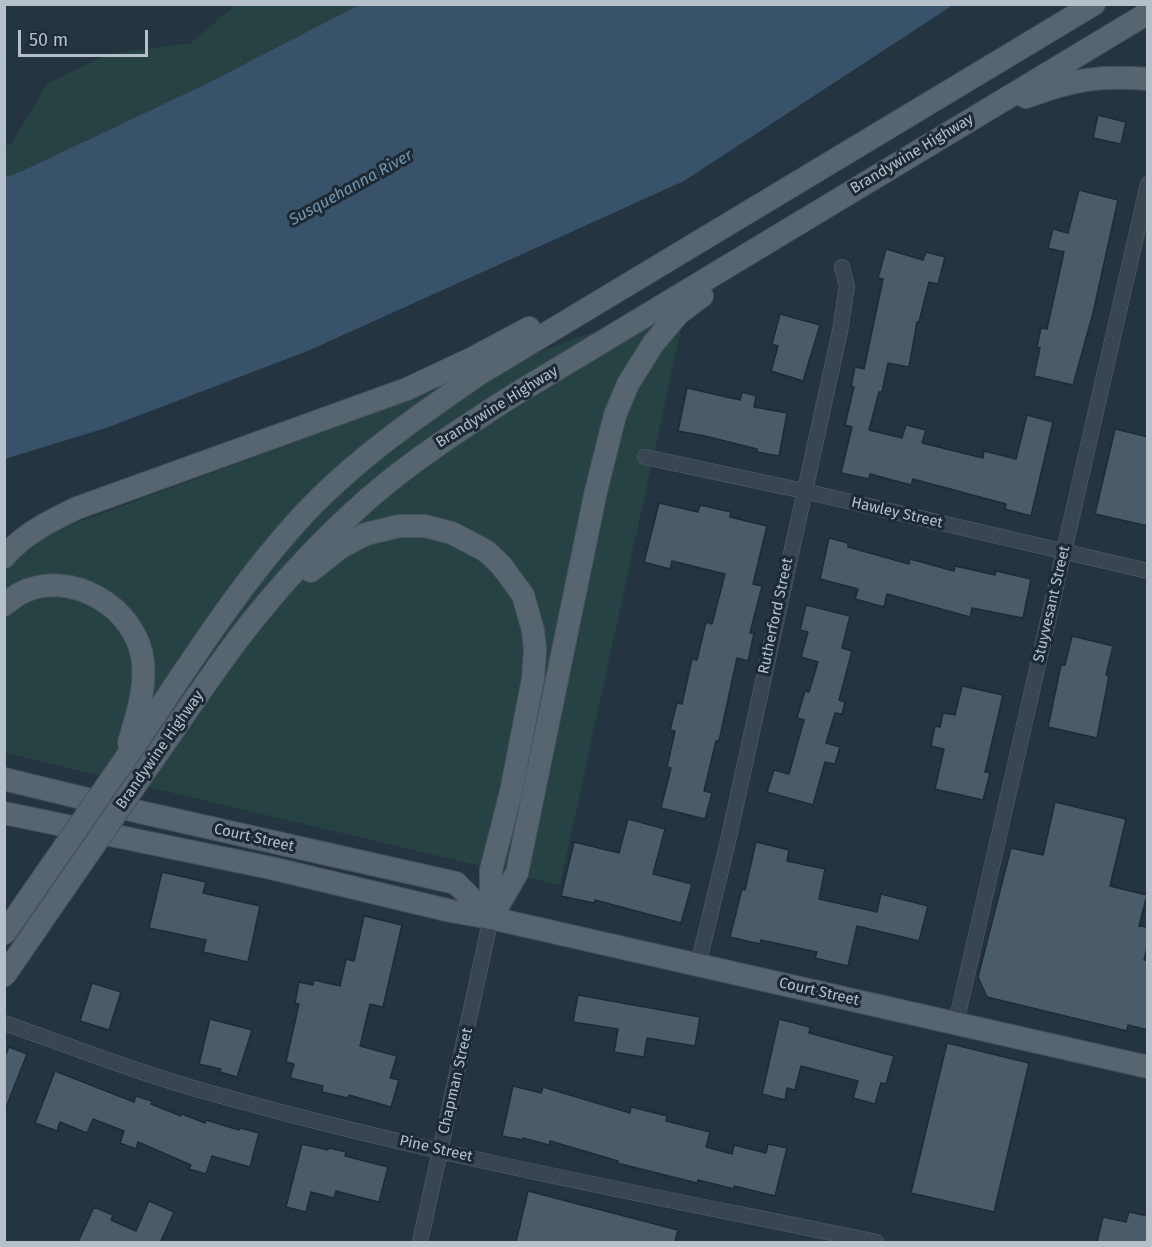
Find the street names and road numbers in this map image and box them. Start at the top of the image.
street label: Brandywine Highway [847,110,977,198]
street label: Brandywine Highway [433,362,561,452]
street label: Hawley Street [849,494,945,532]
street label: Stuyvesant Street [1030,544,1074,664]
street label: Rutherford Street [755,556,797,676]
street label: Brandywine Highway [112,687,208,813]
street label: Court Street [212,820,296,856]
street label: Court Street [777,974,861,1010]
street label: Chapman Street [435,1026,477,1136]
street label: Pine Street [398,1132,474,1166]

